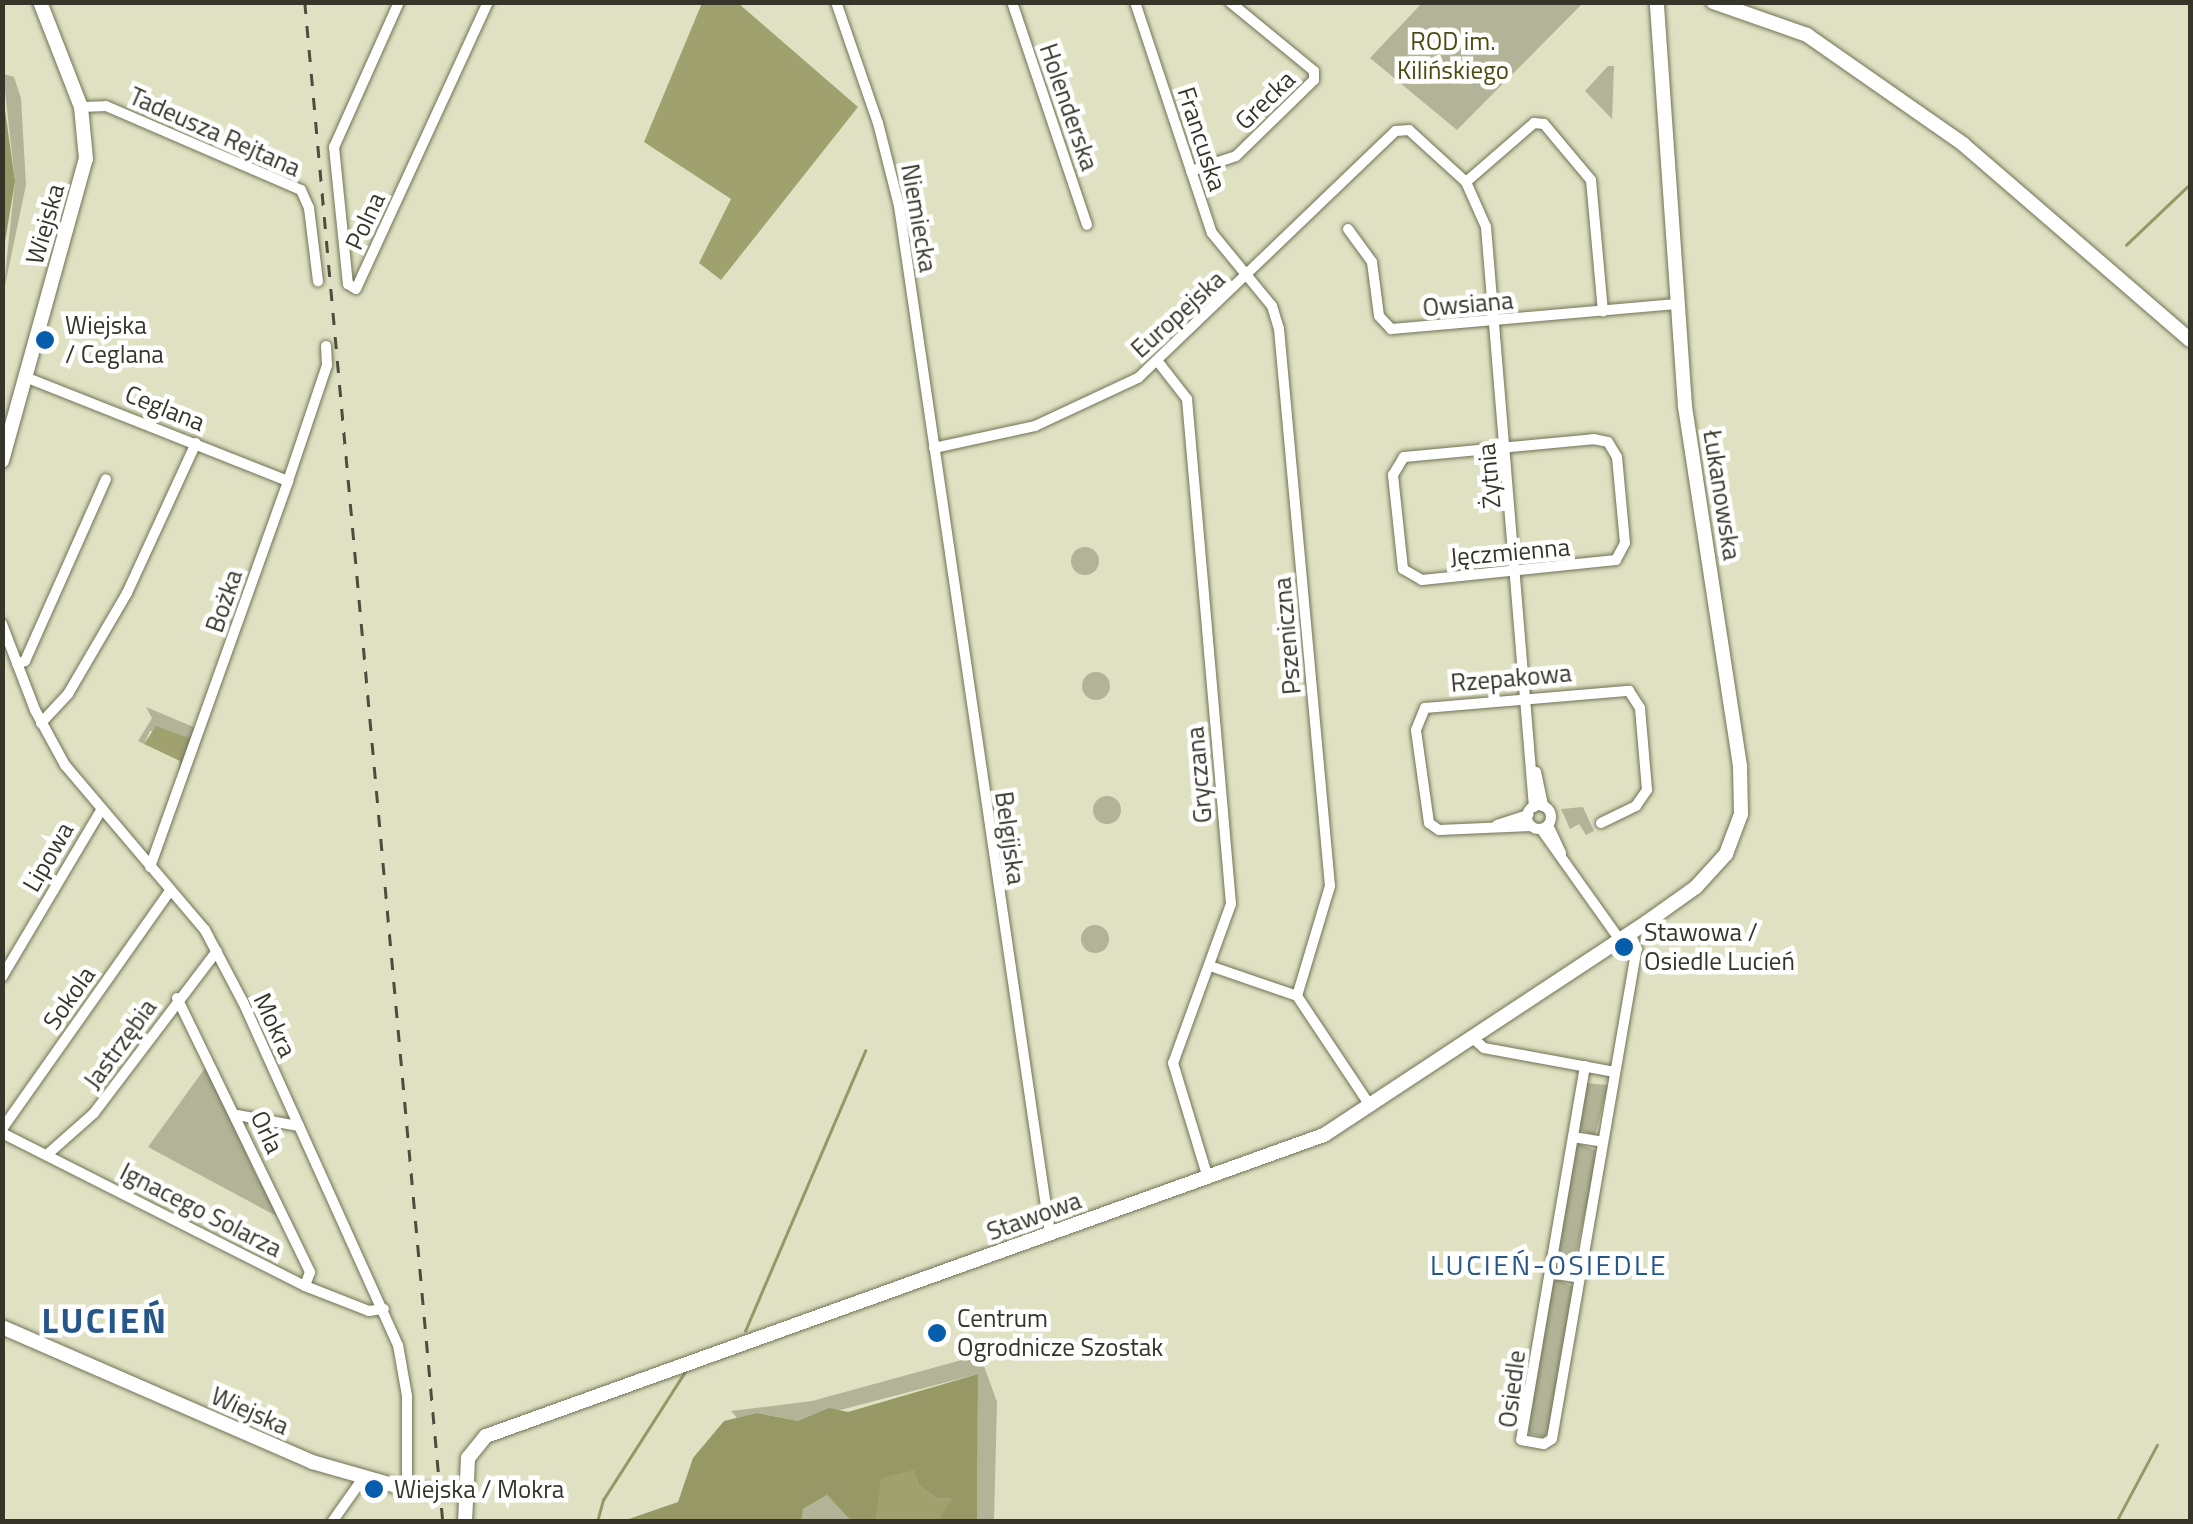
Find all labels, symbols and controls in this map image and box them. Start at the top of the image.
park label: ROD im. Kilińskiego [1397,27,1509,86]
street label: Holenderska [1033,40,1105,174]
street label: Grecka [1229,64,1301,136]
street label: Tadeusza Rejtana [125,81,305,183]
street label: Francuska [1171,83,1233,195]
street label: Niemiecka [895,162,943,274]
street label: Wiejska [19,181,71,267]
street label: Polna [339,188,391,254]
street label: Europejska [1125,264,1231,364]
street label: Owsiana [1421,285,1515,323]
place label: Wiejska / Ceglana [65,311,164,370]
marker: Wiejska / Ceglana [34,329,56,351]
street label: Ceglana [121,379,209,437]
street label: Łukanowska [1697,428,1747,562]
street label: Żytnia [1471,442,1507,510]
street label: Jęczmienna [1449,532,1571,572]
street label: Bożka [199,566,249,636]
street label: Pszeniczna [1267,576,1307,696]
street label: Rzepakowa [1449,658,1573,698]
street label: Gryczana [1180,726,1218,824]
street label: Belgijska [989,790,1031,886]
street label: Lipowa [16,817,80,897]
place label: Stawowa / Osiedle Lucień [1644,918,1795,977]
marker: Stawowa / Osiedle Lucień [1613,936,1635,958]
street label: Sokola [37,961,101,1035]
street label: Mokra [247,988,303,1062]
street label: Jastrzębia [77,993,163,1095]
street label: Orla [244,1106,290,1158]
street label: Ignacego Solarza [115,1156,287,1264]
street label: Stawowa [983,1185,1085,1247]
district label: LUCIEŃ-OSIEDLE [1430,1248,1668,1282]
district label: LUCIEŃ [42,1299,168,1341]
place label: Centrum Ogrodnicze Szostak [957,1304,1163,1363]
marker: Centrum Ogrodnicze Szostak [926,1322,948,1344]
street label: Osiedle [1492,1349,1532,1429]
street label: Wiejska [207,1381,293,1441]
place label: Wiejska / Mokra [394,1474,564,1504]
marker: Wiejska / Mokra [363,1478,385,1500]

